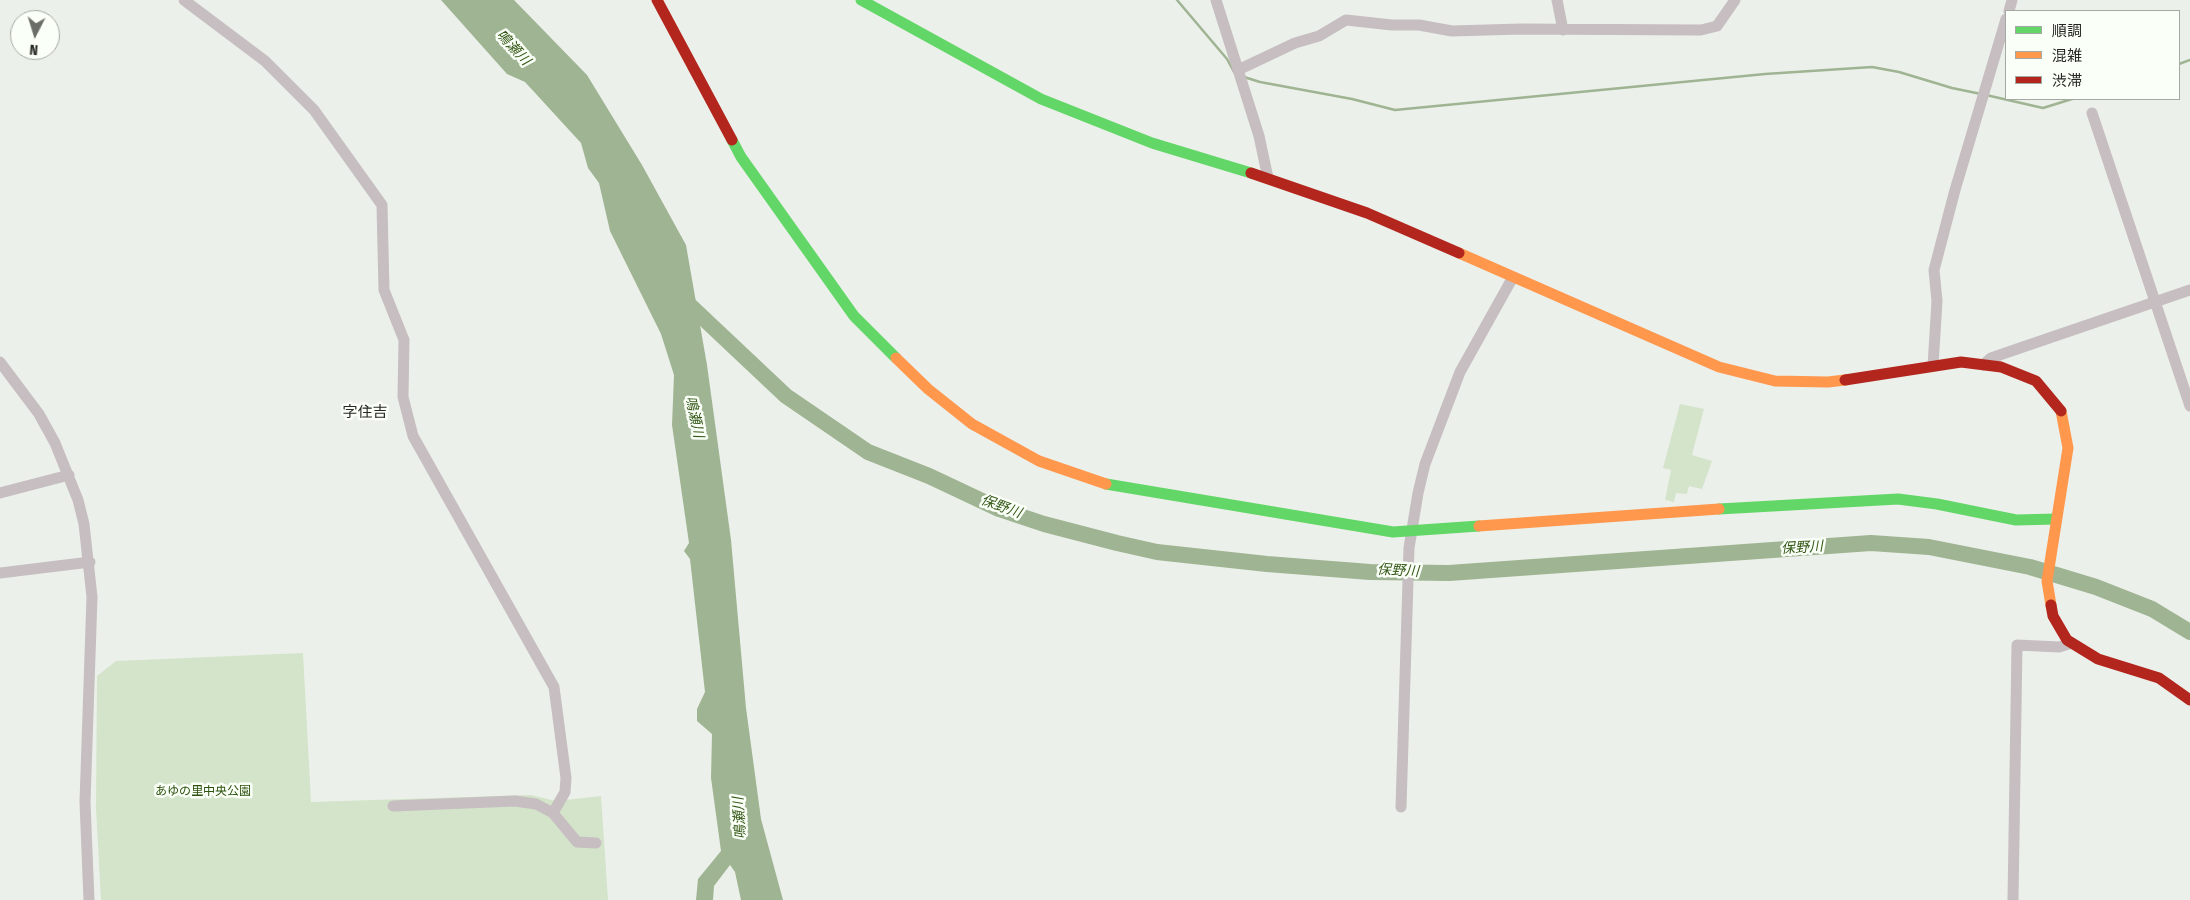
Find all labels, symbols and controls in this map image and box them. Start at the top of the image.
north arrow [10,10,60,60]
legend [2005,10,2180,100]
text: 順調 [2052,22,2082,40]
water label: 鳴瀬川 [493,27,533,69]
text: N [29,41,39,58]
text: 混雑 [2052,47,2082,65]
text: 渋滞 [2052,72,2082,90]
water label: 鳴瀬川 [681,395,707,439]
district label: 字住吉 [343,404,387,422]
water label: 保野川 [978,492,1024,522]
water label: 保野川 [1780,538,1824,558]
water label: 保野川 [1377,562,1419,580]
park label: あゆの里中央公園 [155,785,251,799]
water label: 鳴瀬川 [730,796,750,840]

